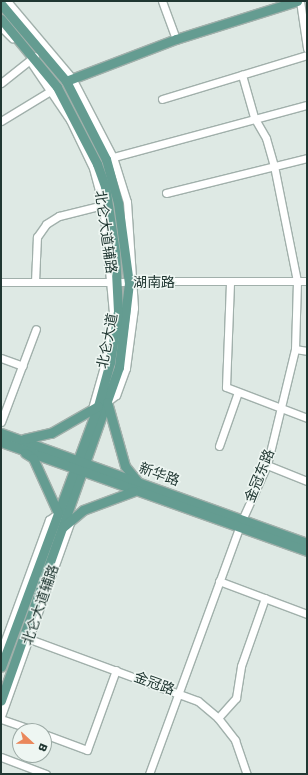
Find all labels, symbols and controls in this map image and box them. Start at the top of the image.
street label: 北仑大道辅路 [91,189,119,275]
street label: 湖南路 [133,275,175,291]
street label: 北仑大道 [94,312,122,370]
street label: 金冠东路 [242,447,278,505]
street label: 新华路 [136,460,182,490]
street label: 北仑大道辅路 [19,563,63,647]
street label: 金冠路 [131,669,177,699]
north arrow [12,723,52,763]
text: B [35,741,50,753]

